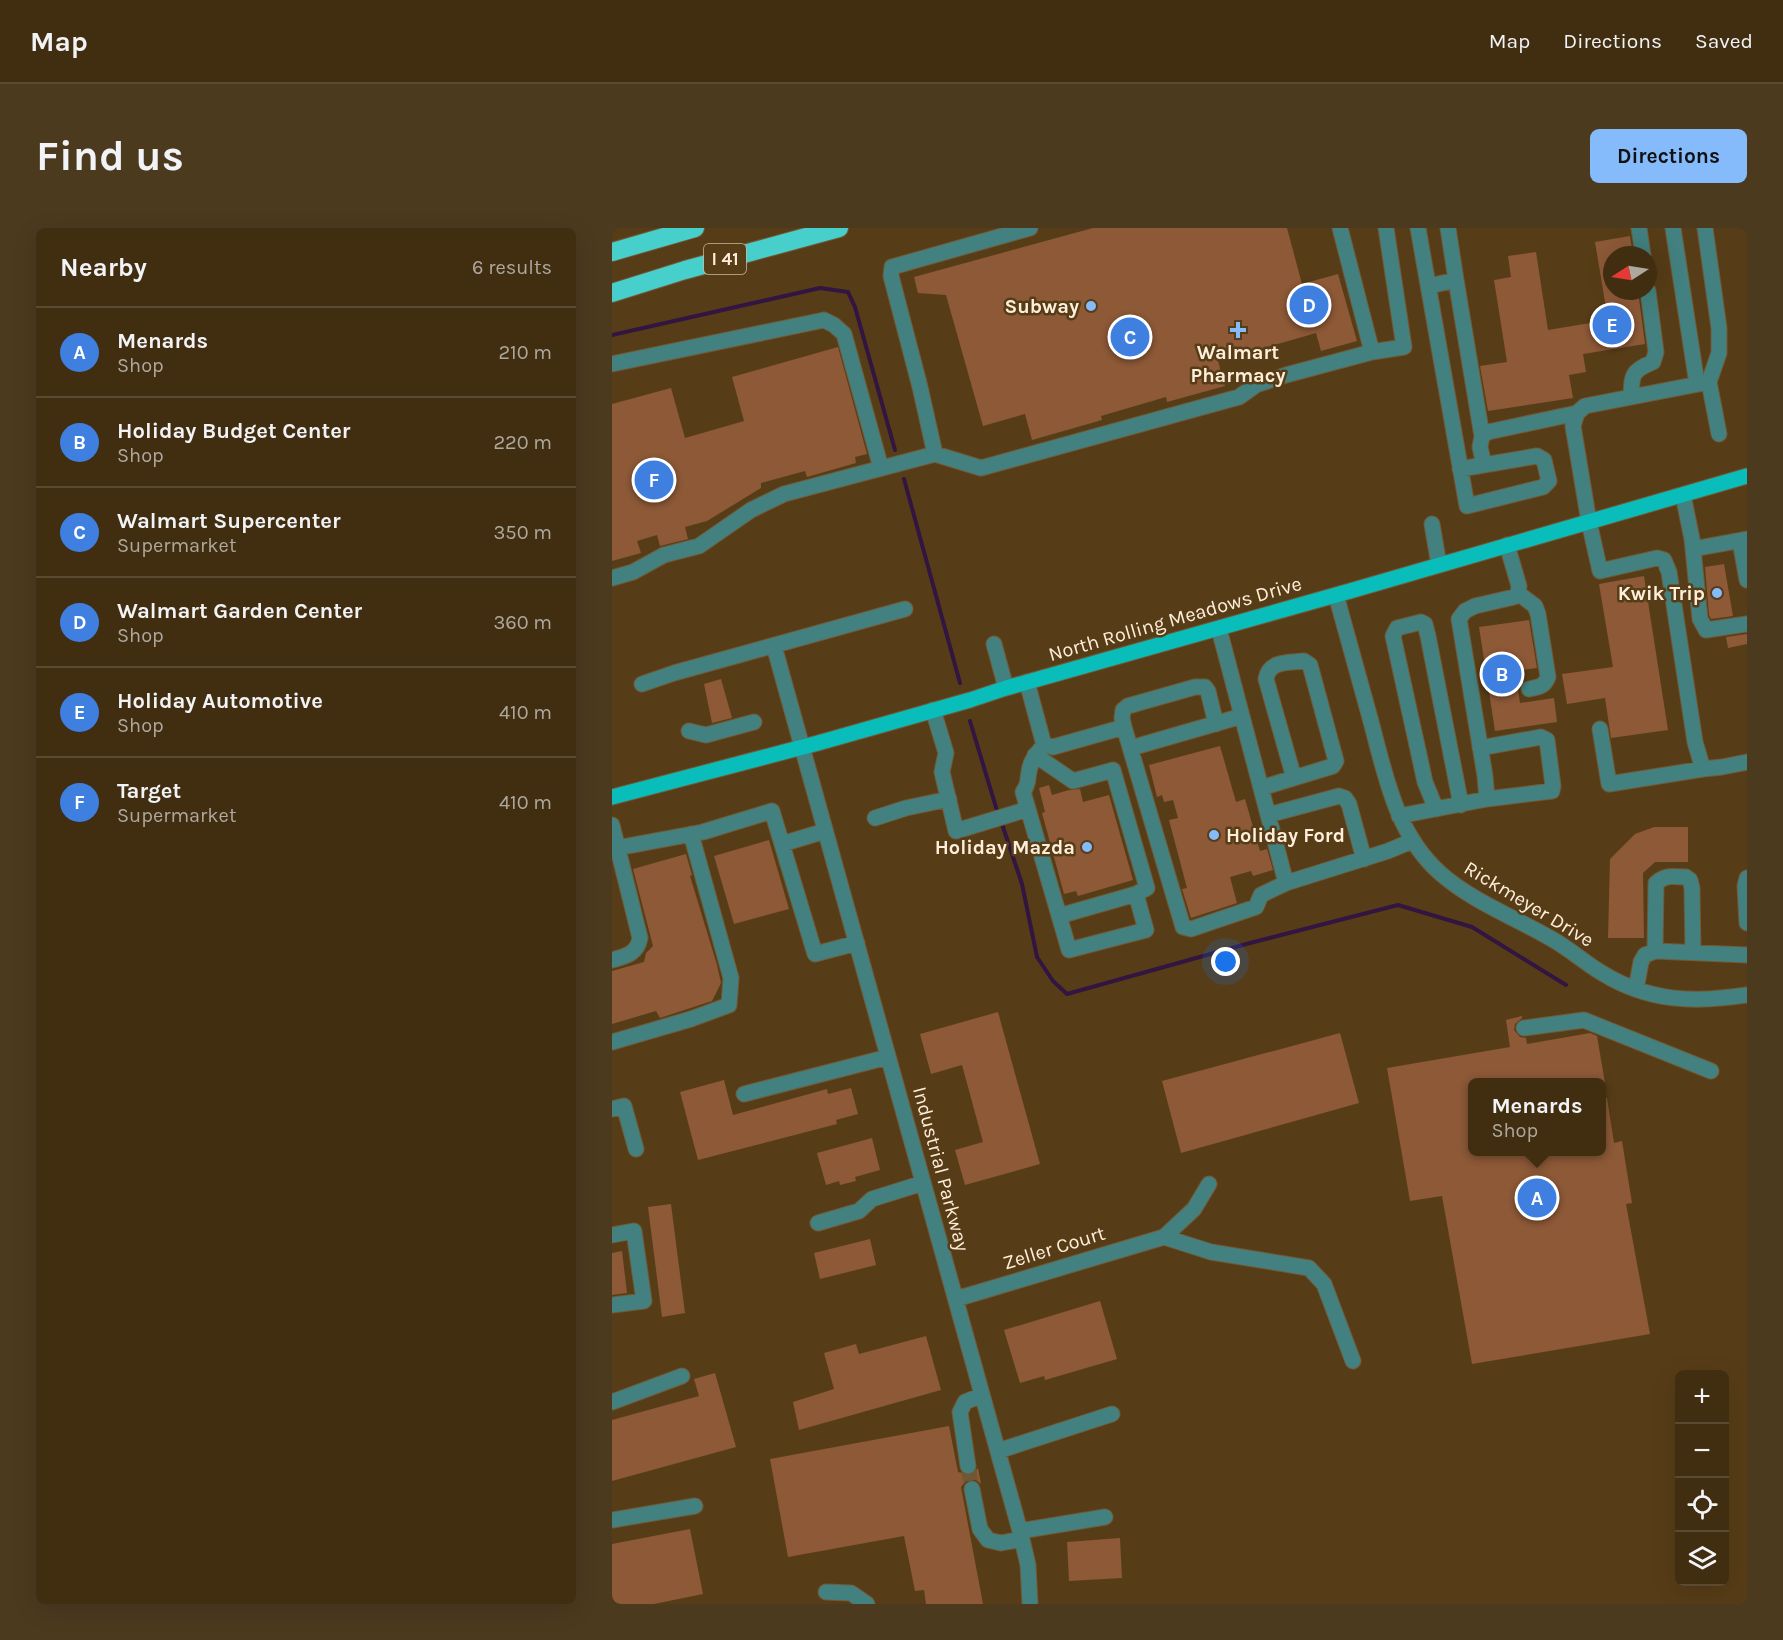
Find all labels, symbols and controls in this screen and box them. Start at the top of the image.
text: Map [30,25,88,58]
text: Map [1489,29,1530,53]
text: Directions [1563,29,1662,53]
text: Saved [1695,29,1753,53]
button: Directions [1590,129,1747,183]
text: Find us [36,131,184,181]
road number: I 41 [704,244,746,274]
north arrow [1603,246,1657,300]
text: Nearby [60,252,147,283]
text: 6 results [472,256,552,279]
pin: D [1290,282,1328,328]
place label: Subway [1005,295,1079,318]
marker: Subway [1084,299,1098,313]
pin: E [1592,302,1632,348]
pin: C [1110,314,1150,360]
marker: Walmart Pharmacy [1231,323,1245,337]
text: Menards [117,328,208,354]
text: A [73,341,86,364]
text: 210 m [498,341,552,364]
place label: Walmart Pharmacy [1191,341,1285,387]
text: Shop [117,354,164,377]
text: Holiday Budget Center [117,418,350,444]
text: B [73,431,86,454]
text: 220 m [493,431,552,454]
text: Shop [117,444,164,467]
pin: F [634,458,674,502]
text: Walmart Supercenter [117,508,341,534]
text: C [73,521,86,544]
text: 350 m [494,521,552,544]
text: Supermarket [117,534,236,557]
street label: North Rolling Meadows Drive [1046,572,1304,666]
place label: Kwik Trip [1618,582,1705,605]
marker: Kwik Trip [1710,586,1724,600]
text: Walmart Garden Center [117,598,362,624]
text: D [73,611,86,634]
text: 360 m [493,611,552,634]
text: Shop [117,624,164,647]
pin: B [1482,652,1522,696]
text: Holiday Automotive [117,688,323,714]
text: E [74,701,85,724]
text: 410 m [499,701,552,724]
text: Shop [117,714,164,737]
text: Target [117,778,181,804]
text: F [74,791,85,814]
text: 410 m [499,791,552,814]
text: Supermarket [117,804,236,827]
place label: Holiday Ford [1226,824,1345,847]
marker: Holiday Ford [1207,828,1221,842]
place label: Holiday Mazda [935,836,1075,859]
marker: Holiday Mazda [1080,840,1094,854]
street label: Rickmeyer Drive [1460,856,1598,952]
your location [1211,947,1240,976]
popup [1468,1078,1606,1156]
street label: Industrial Parkway [908,1084,974,1254]
text: Menards [1491,1093,1583,1119]
text: Shop [1491,1119,1538,1142]
pin: A [1518,1176,1556,1220]
street label: Zeller Court [1000,1221,1108,1274]
map controls [1675,1370,1729,1586]
button: + [1675,1370,1729,1424]
button: − [1675,1424,1729,1478]
button: locate [1675,1478,1729,1532]
button: layers [1675,1532,1729,1586]

